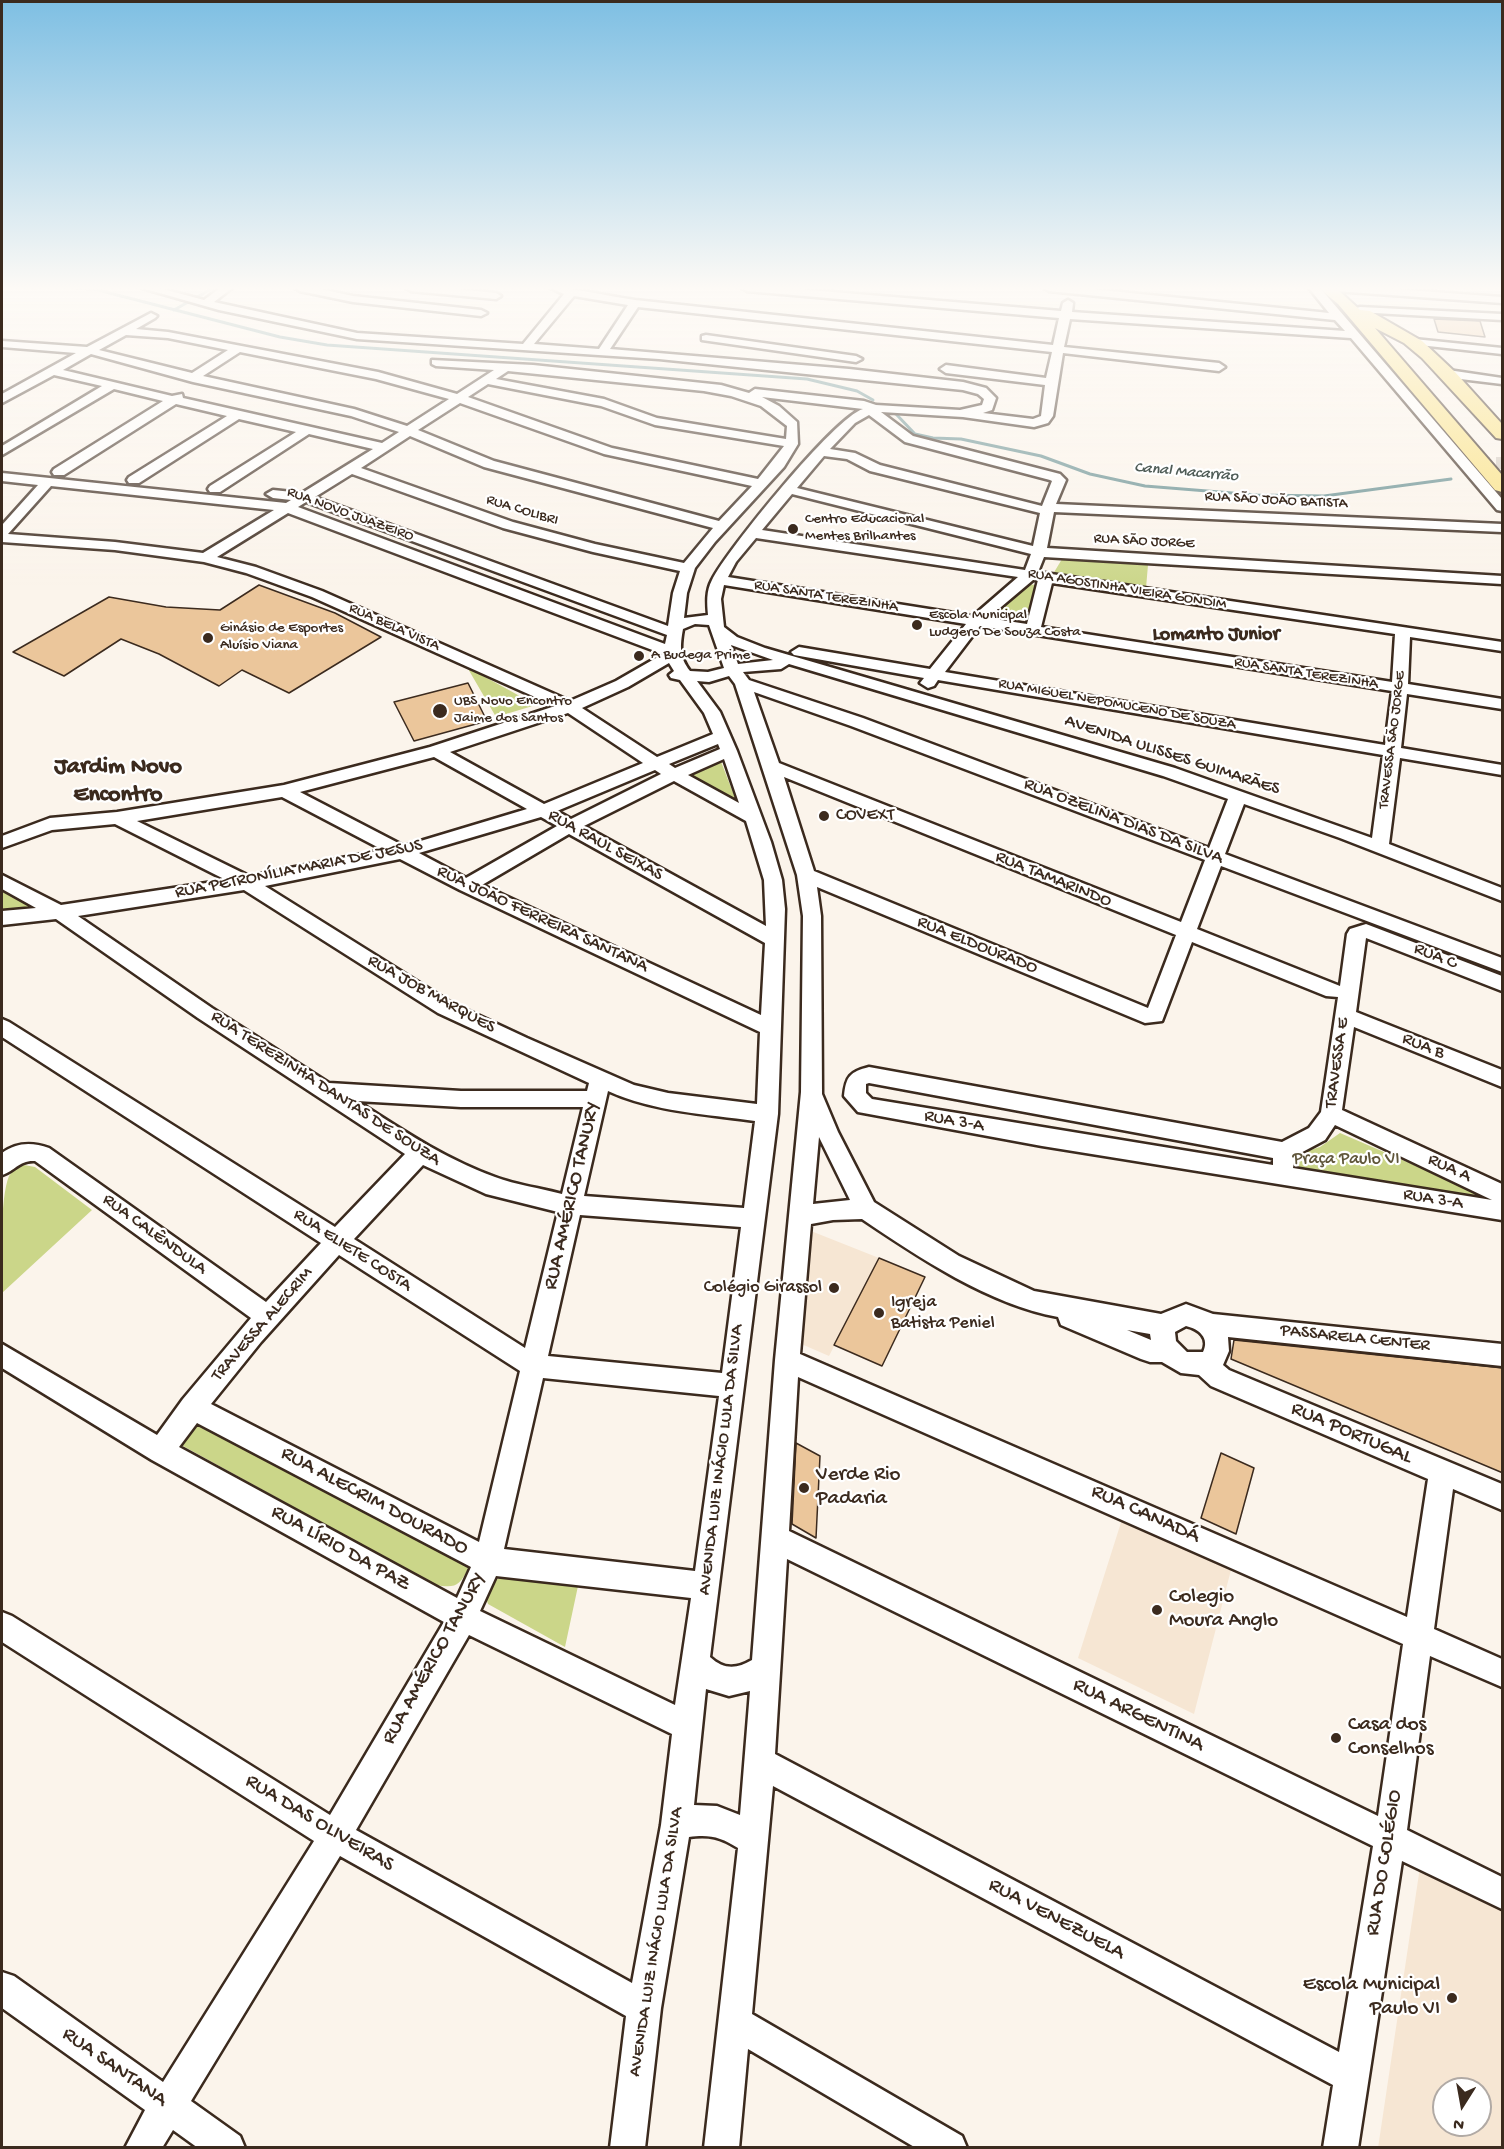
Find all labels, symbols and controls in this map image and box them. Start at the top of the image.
water label: Canal Macarrão [1133,459,1239,487]
street label: RUA NOVO JUAZEIRO [284,484,416,546]
street label: RUA SÃO JOÃO BATISTA [1204,488,1348,514]
street label: RUA COLIBRI [484,492,560,530]
place label: Centro Educacional Mentes Brilhantes [805,511,924,546]
marker: Centro Educacional Mentes Brilhantes [786,522,800,536]
street label: RUA SÃO JORGE [1093,530,1195,554]
street label: RUA AGOSTINHA VIEIRA GONDIM [1027,565,1227,615]
street label: RUA SANTA TEREZINHA [753,577,899,617]
street label: RUA BELA VISTA [346,600,442,656]
place label: Escola Municipal Ludgero De Souza Costa [929,607,1080,642]
marker: Escola Municipal Ludgero De Souza Costa [910,618,924,632]
place label: Ginásio de Esportes Aluísio Viana [220,620,343,655]
district label: Lomanto Junior [1152,624,1280,648]
marker: Ginásio de Esportes Aluísio Viana [201,631,215,645]
place label: A Budega Prime [651,647,750,665]
marker: A Budega Prime [632,649,646,663]
street label: RUA SANTA TEREZINHA [1233,654,1379,694]
street label: TRAVESSA SÃO JORGE [1376,670,1410,810]
street label: RUA MIGUEL NEPOMUCENO DE SOUZA [997,675,1237,735]
place label: UBS Novo Encontro Jaime dos Santos [454,693,572,728]
marker: UBS Novo Encontro Jaime dos Santos [431,702,449,720]
street label: AVENIDA ULISSES GUIMARÃES [1062,711,1282,801]
district label: Jardim Novo Encontro [54,754,182,810]
street label: RUA OZELINA DIAS DA SILVA [1020,774,1226,870]
street label: RUA RAUL SEIXAS [544,805,666,887]
place label: COVEXT [836,805,894,827]
marker: COVEXT [817,809,831,823]
street label: RUA PETRONÍLIA MARIA DE JESUS [173,835,425,905]
street label: RUA TAMARINDO [992,847,1114,913]
street label: RUA JOÃO FERREIRA SANTANA [433,861,651,979]
street label: RUA ELDOURADO [914,912,1040,980]
street label: RUA C [1410,939,1460,975]
street label: RUA JOB MARQUES [363,951,499,1039]
street label: RUA TEREZINHA DANTAS DE SOUZA [206,1007,444,1171]
street label: TRAVESSA E [1321,1016,1355,1110]
street label: RUA B [1399,1029,1447,1065]
street label: RUA AMÉRICO TANURY [539,1099,607,1293]
street label: RUA 3-A [922,1106,986,1138]
park label: Praça Paulo VI [1293,1149,1399,1171]
street label: RUA A [1424,1150,1474,1188]
street label: RUA 3-A [1402,1185,1464,1215]
street label: RUA CALÊNDULA [98,1190,210,1280]
street label: RUA ELIETE COSTA [289,1205,415,1297]
street label: TRAVESSA ALECRIM [208,1263,318,1387]
place label: Colégio Girassol [704,1277,822,1299]
marker: Colégio Girassol [827,1281,841,1295]
place label: Igreja Batista Peniel [891,1292,995,1334]
marker: Igreja Batista Peniel [872,1306,886,1320]
street label: PASSARELA CENTER [1279,1320,1431,1358]
street label: AVENIDA LUIZ INÁCIO LULA DA SILVA [695,1323,749,1597]
street label: RUA PORTUGAL [1287,1397,1415,1471]
street label: RUA ALECRIM DOURADO [276,1442,472,1562]
place label: Verde Rio Padaria [816,1463,901,1513]
street label: RUA CANADÁ [1087,1480,1203,1550]
marker: Verde Rio Padaria [797,1481,811,1495]
street label: RUA LÍRIO DA PAZ [266,1500,414,1598]
street label: RUA AMÉRICO TANURY [377,1569,493,1749]
place label: Colegio Moura Anglo [1169,1585,1278,1635]
marker: Colegio Moura Anglo [1150,1603,1164,1617]
street label: RUA ARGENTINA [1068,1673,1208,1759]
place label: Casa dos Conselhos [1348,1713,1433,1763]
marker: Casa dos Conselhos [1329,1731,1343,1745]
street label: RUA DAS OLIVEIRAS [240,1770,398,1878]
street label: RUA DO COLÉGIO [1361,1788,1409,1938]
street label: AVENIDA LUIZ INÁCIO LULA DA SILVA [625,1806,689,2078]
street label: RUA VENEZUELA [983,1873,1129,1967]
place label: Escola Municipal Paulo VI [1303,1973,1440,2023]
marker: Escola Municipal Paulo VI [1445,1991,1459,2005]
street label: RUA SANTANA [56,2022,172,2114]
north arrow [1432,2077,1492,2137]
text: N [1452,2113,1466,2134]

